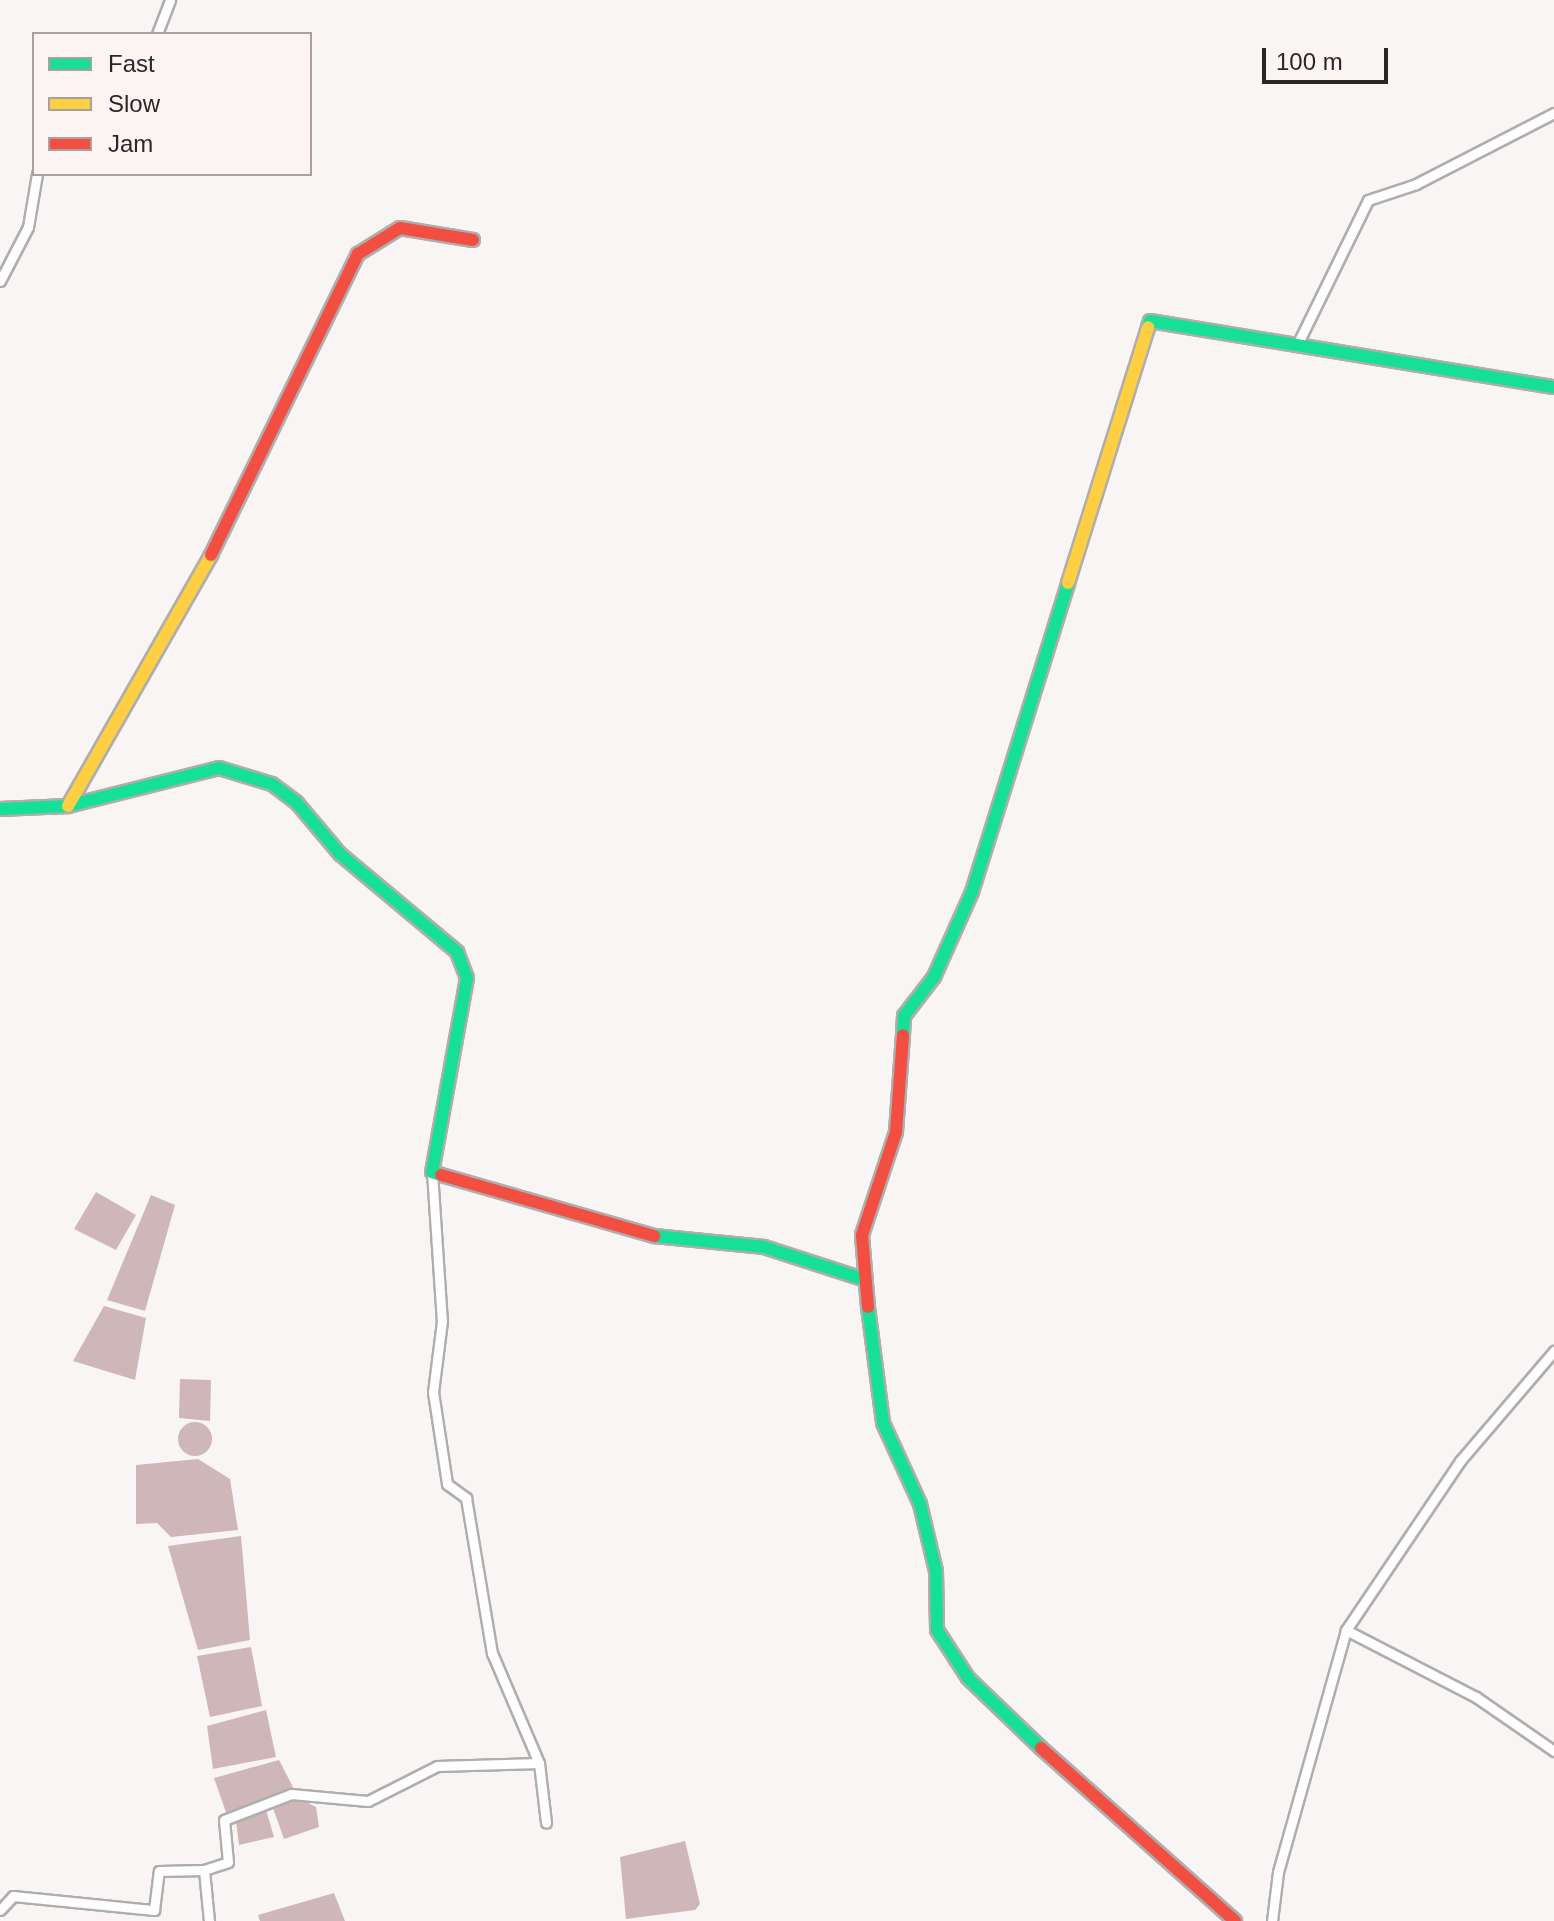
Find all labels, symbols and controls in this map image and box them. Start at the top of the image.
legend [32,32,312,176]
scale bar [1266,32,1392,82]
text: 100 m [1276,48,1343,75]
text: Fast [108,50,155,77]
text: Slow [108,90,160,117]
text: Jam [108,130,153,157]

